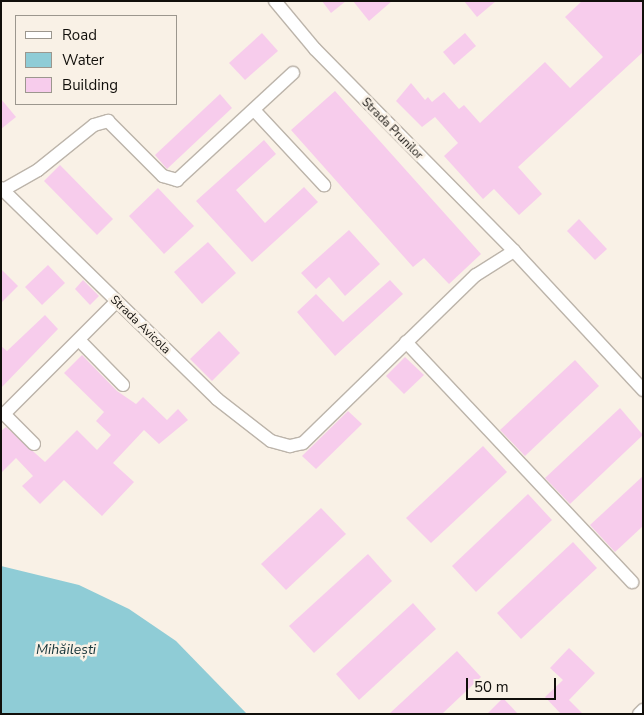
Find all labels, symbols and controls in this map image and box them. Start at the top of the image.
legend [15,15,178,105]
text: Road [62,25,97,45]
text: Water [62,50,104,70]
text: Building [62,75,118,95]
street label: Strada Prunilor [358,95,426,163]
street label: Strada Avicola [107,293,173,357]
water label: Mihăilești [36,642,96,658]
scale bar [469,668,559,700]
text: 50 m [474,677,509,697]

